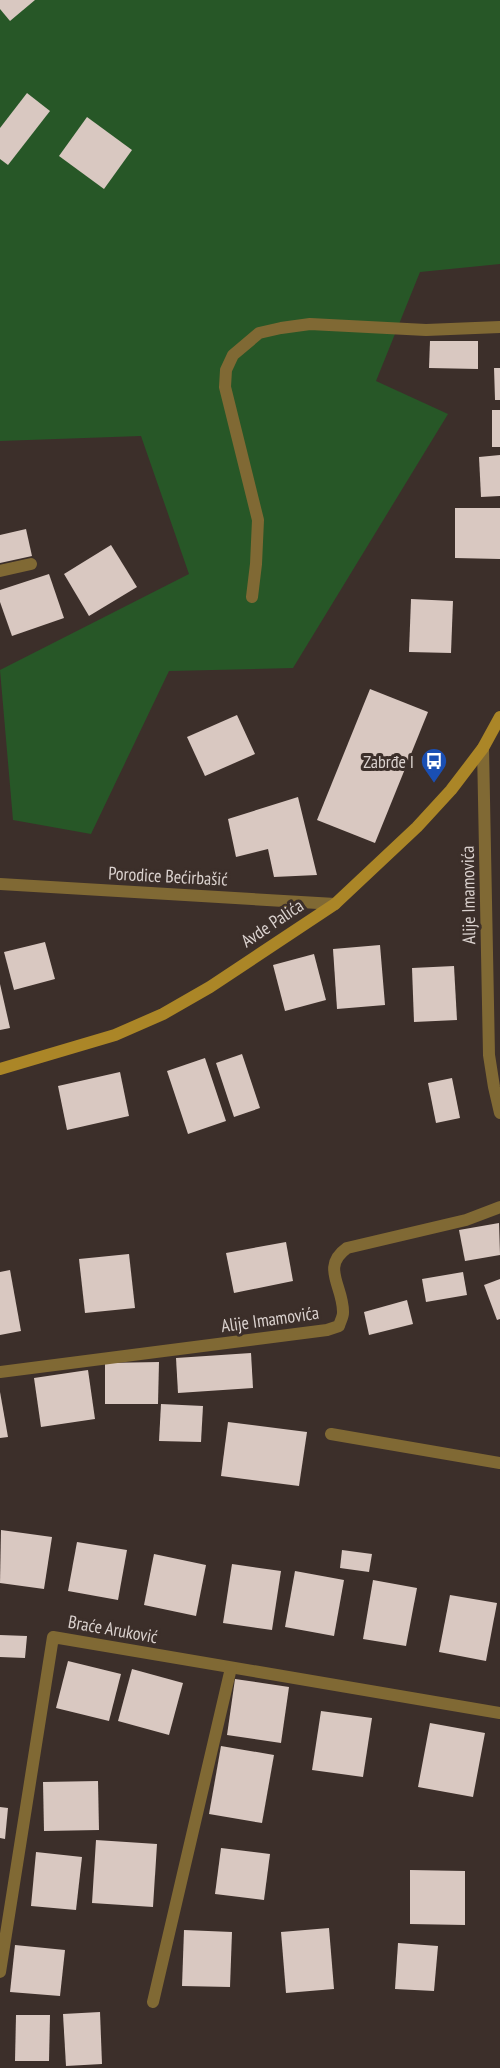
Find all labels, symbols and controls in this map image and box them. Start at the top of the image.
bus stop icon: Zabrđe I [419,746,449,784]
place label: Zabrđe I [363,750,414,773]
street label: Alije Imamovića [456,845,480,945]
street label: Porodice Bećirbašić [108,861,229,891]
street label: Avde Palića [236,894,308,952]
street label: Alije Imamovića [220,1301,320,1337]
street label: Braće Aruković [66,1610,160,1648]

